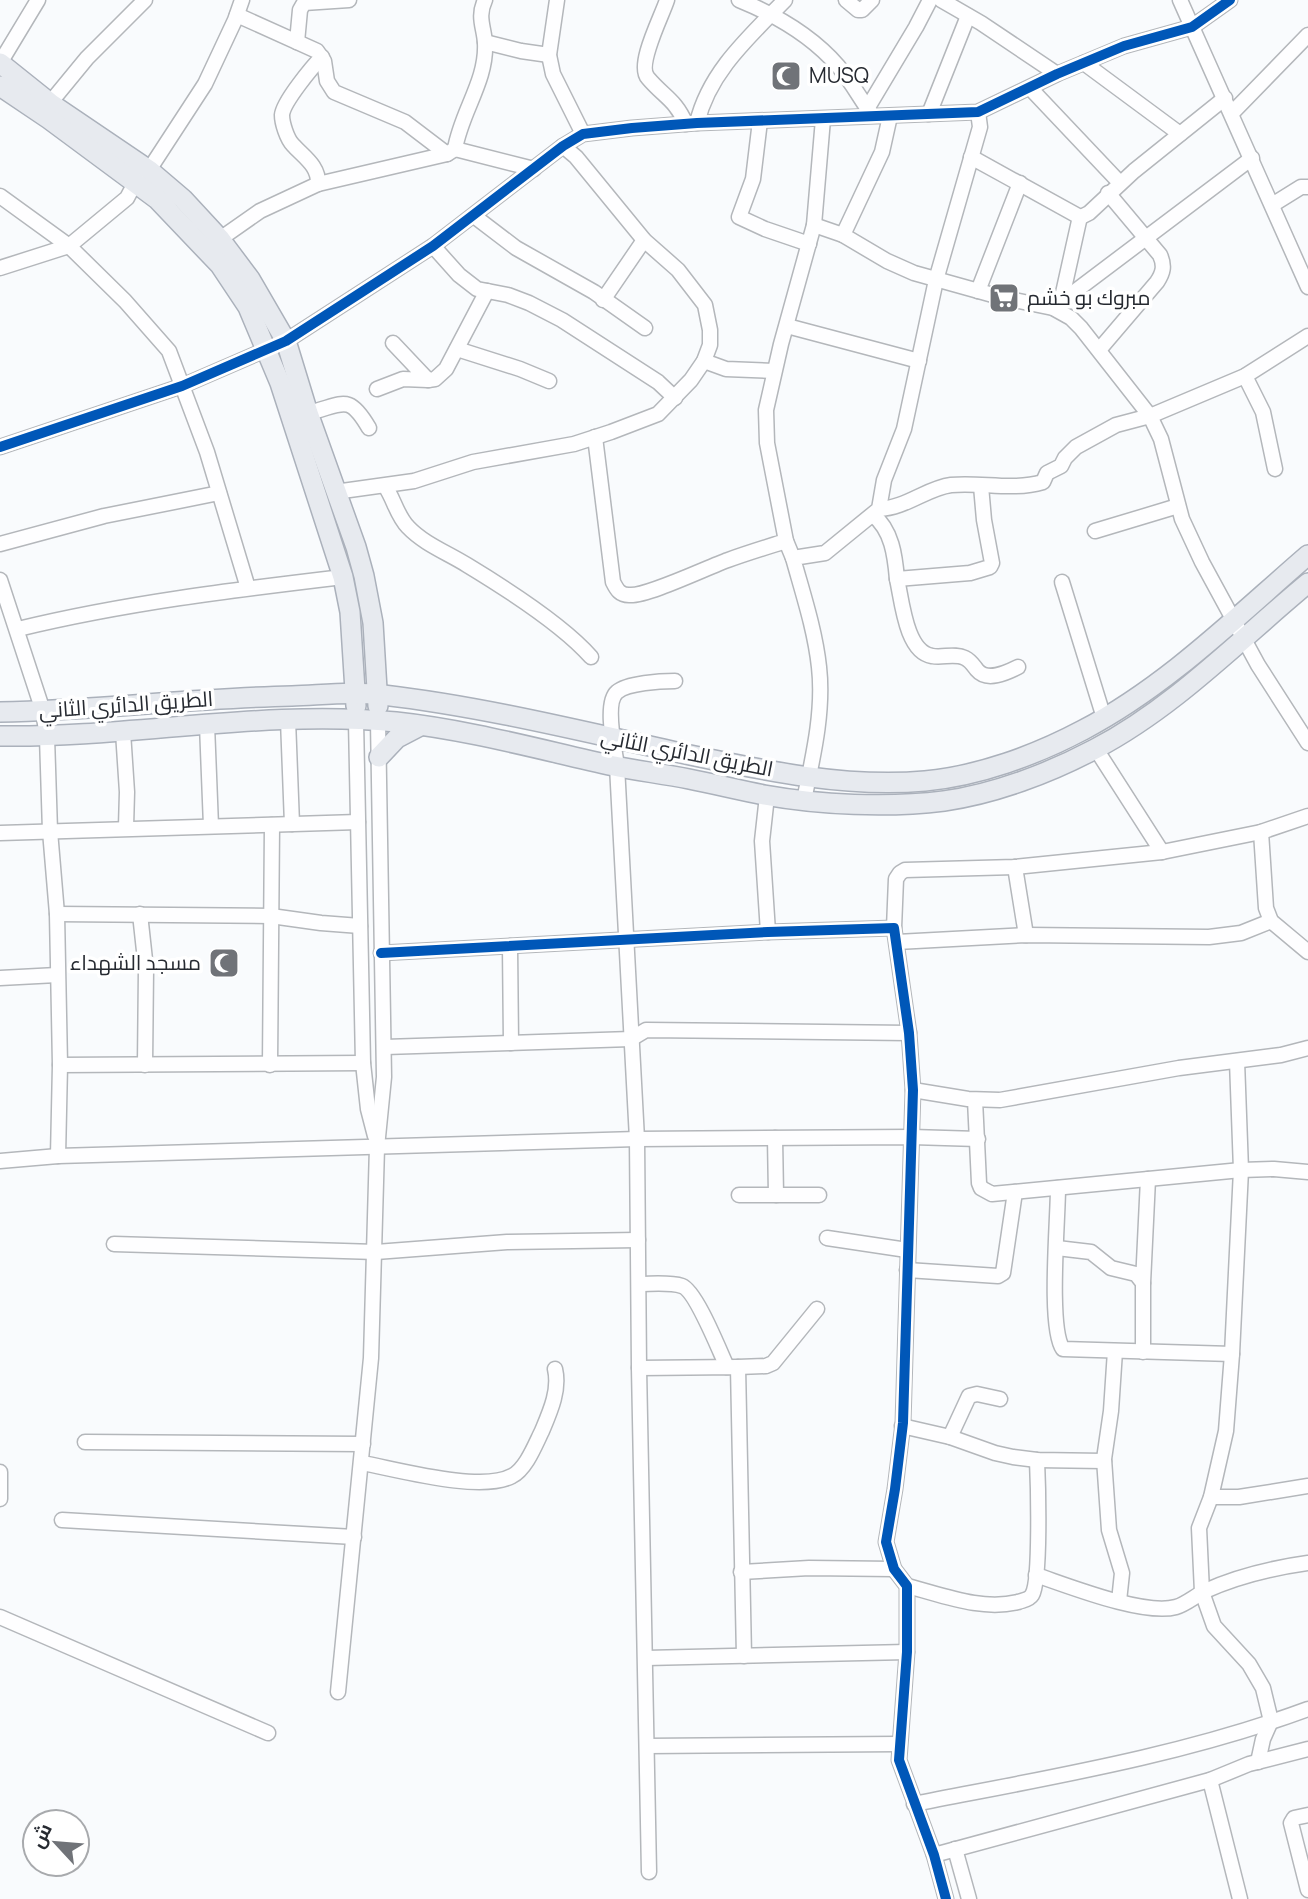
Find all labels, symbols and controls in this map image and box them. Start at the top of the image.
mosque icon: MUSQ [769,59,803,93]
place label: MUSQ [809,61,869,89]
supermarket icon: مبروك بو خشم [987,281,1021,315]
place label: مبروك بو خشم [1027,283,1151,312]
street label: الطريق الدائري الثاني [38,684,214,727]
street label: الطريق الدائري الثاني [598,722,776,785]
mosque icon: مسجد الشهداء [207,946,241,980]
place label: مسجد الشهداء [70,948,201,976]
north arrow [21,1808,91,1878]
text: ش [24,1819,58,1852]

